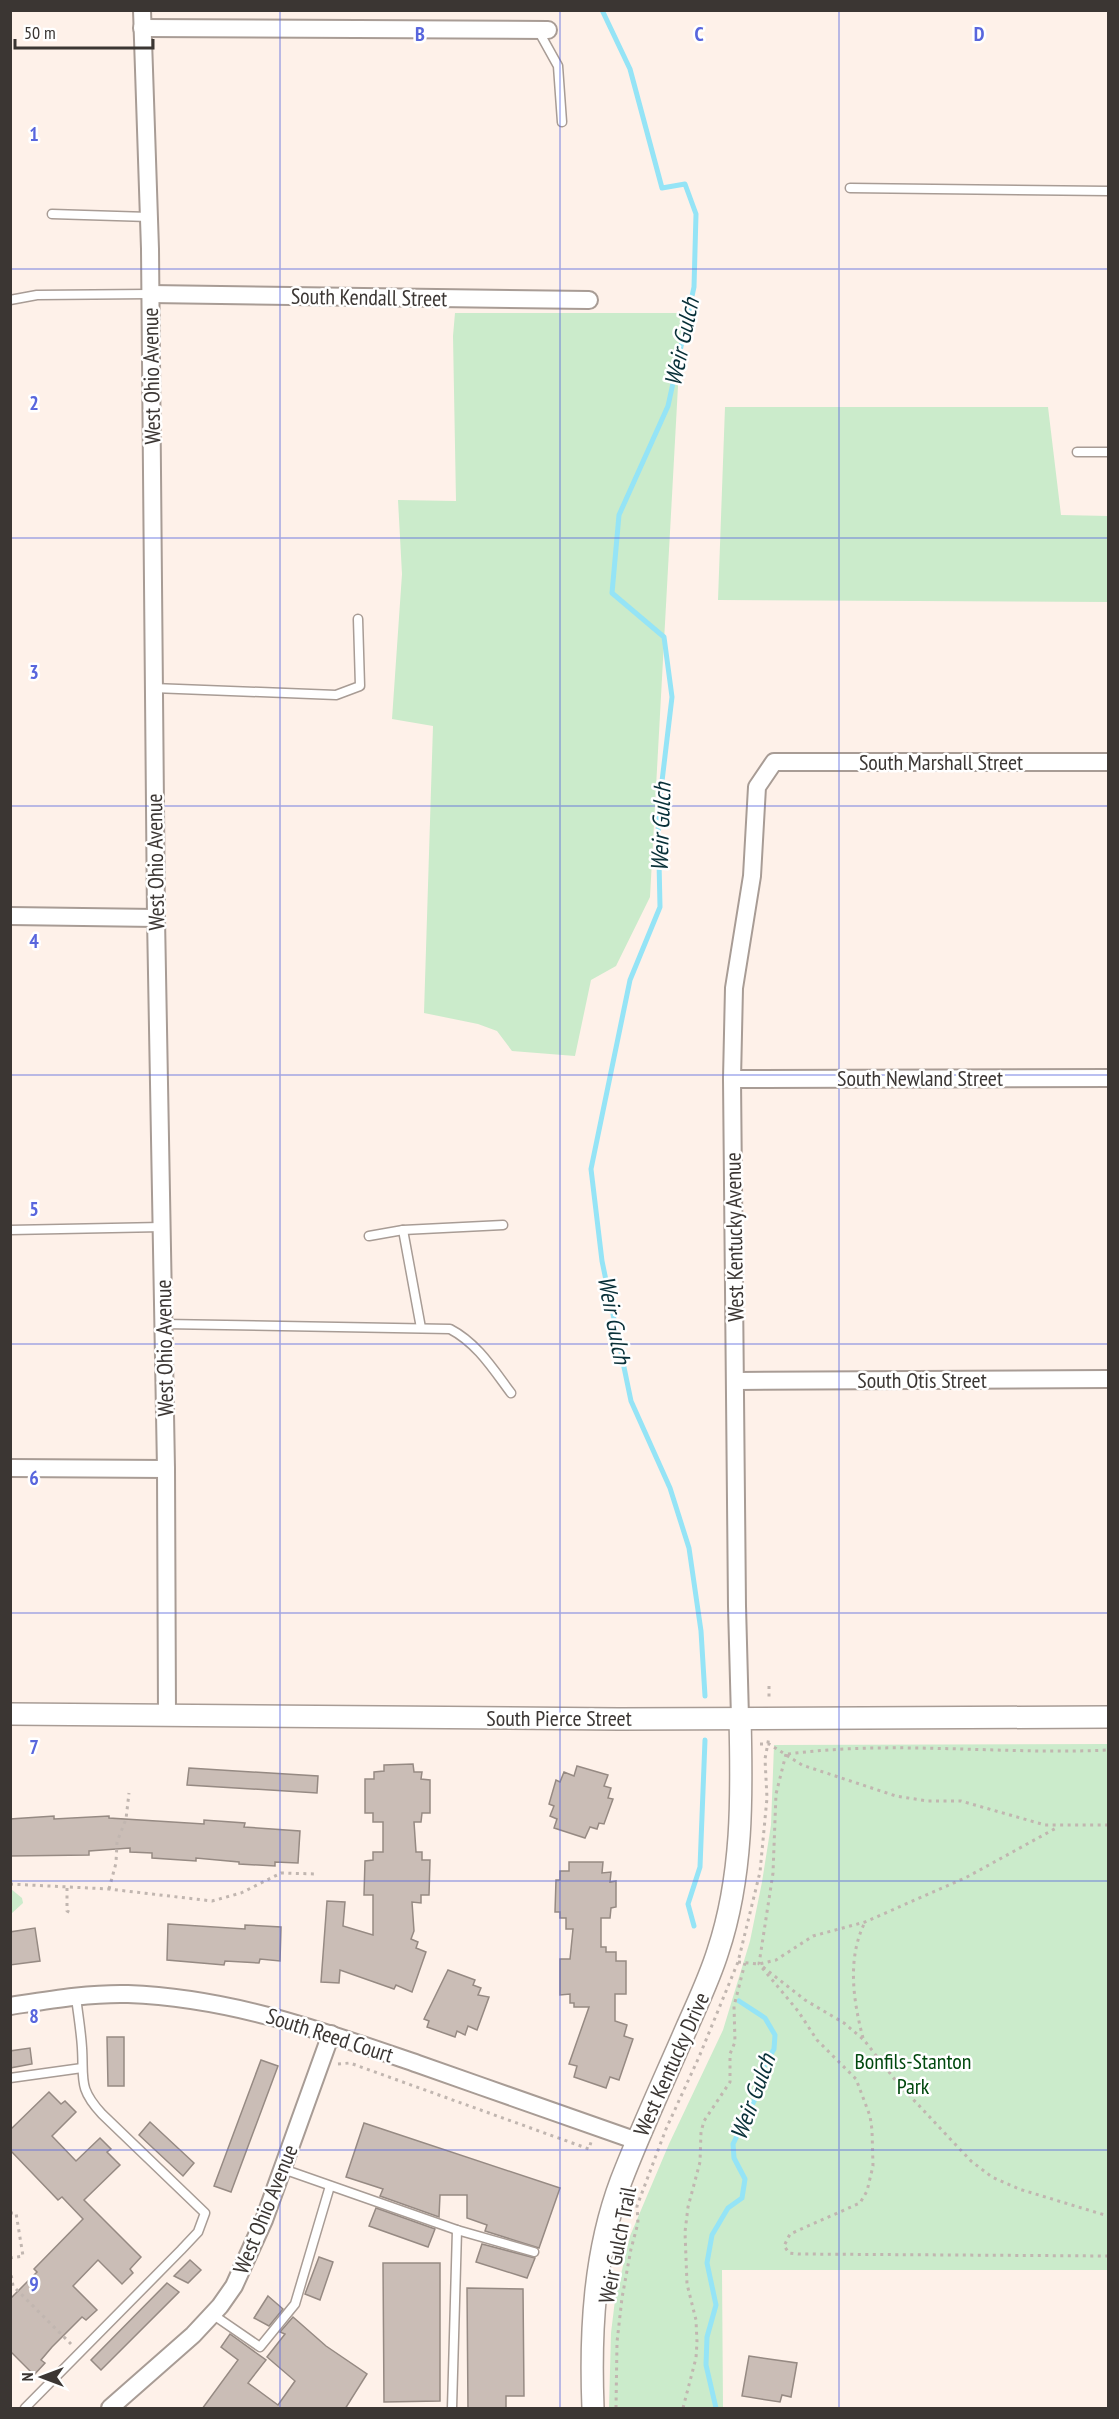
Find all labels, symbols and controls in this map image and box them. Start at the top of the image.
scale bar [15,12,153,50]
text: 50 m [24,21,56,44]
text: B [415,21,425,47]
text: C [694,21,704,47]
text: D [974,21,985,47]
text: 1 [29,121,39,147]
street label: South Kendall Street [291,282,447,312]
water label: Weir Gulch [657,294,706,389]
street label: West Ohio Avenue [136,307,166,445]
text: 2 [29,390,39,416]
text: 3 [29,659,39,685]
street label: South Marshall Street [859,748,1023,776]
water label: Weir Gulch [643,781,678,872]
street label: West Ohio Avenue [140,793,170,931]
text: 4 [29,928,39,954]
street label: South Newland Street [837,1064,1003,1092]
street label: West Kentucky Avenue [719,1152,749,1322]
text: 5 [29,1196,39,1222]
water label: Weir Gulch [591,1273,638,1368]
street label: West Ohio Avenue [149,1279,179,1417]
street label: South Otis Street [857,1366,987,1394]
text: 6 [29,1465,39,1491]
street label: South Pierce Street [486,1704,632,1732]
text: 7 [29,1734,39,1760]
street label: West Kentucky Drive [627,1988,715,2140]
street label: South Reed Court [263,2001,397,2069]
text: 8 [29,2003,39,2029]
park label: Bonfils-Stanton Park [854,2047,972,2100]
water label: Weir Gulch [723,2048,783,2144]
street label: West Ohio Avenue [226,2140,304,2278]
street label: Weir Gulch Trail [592,2183,642,2306]
text: 9 [29,2271,39,2297]
north arrow [12,2347,72,2407]
text: N [17,2373,37,2381]

